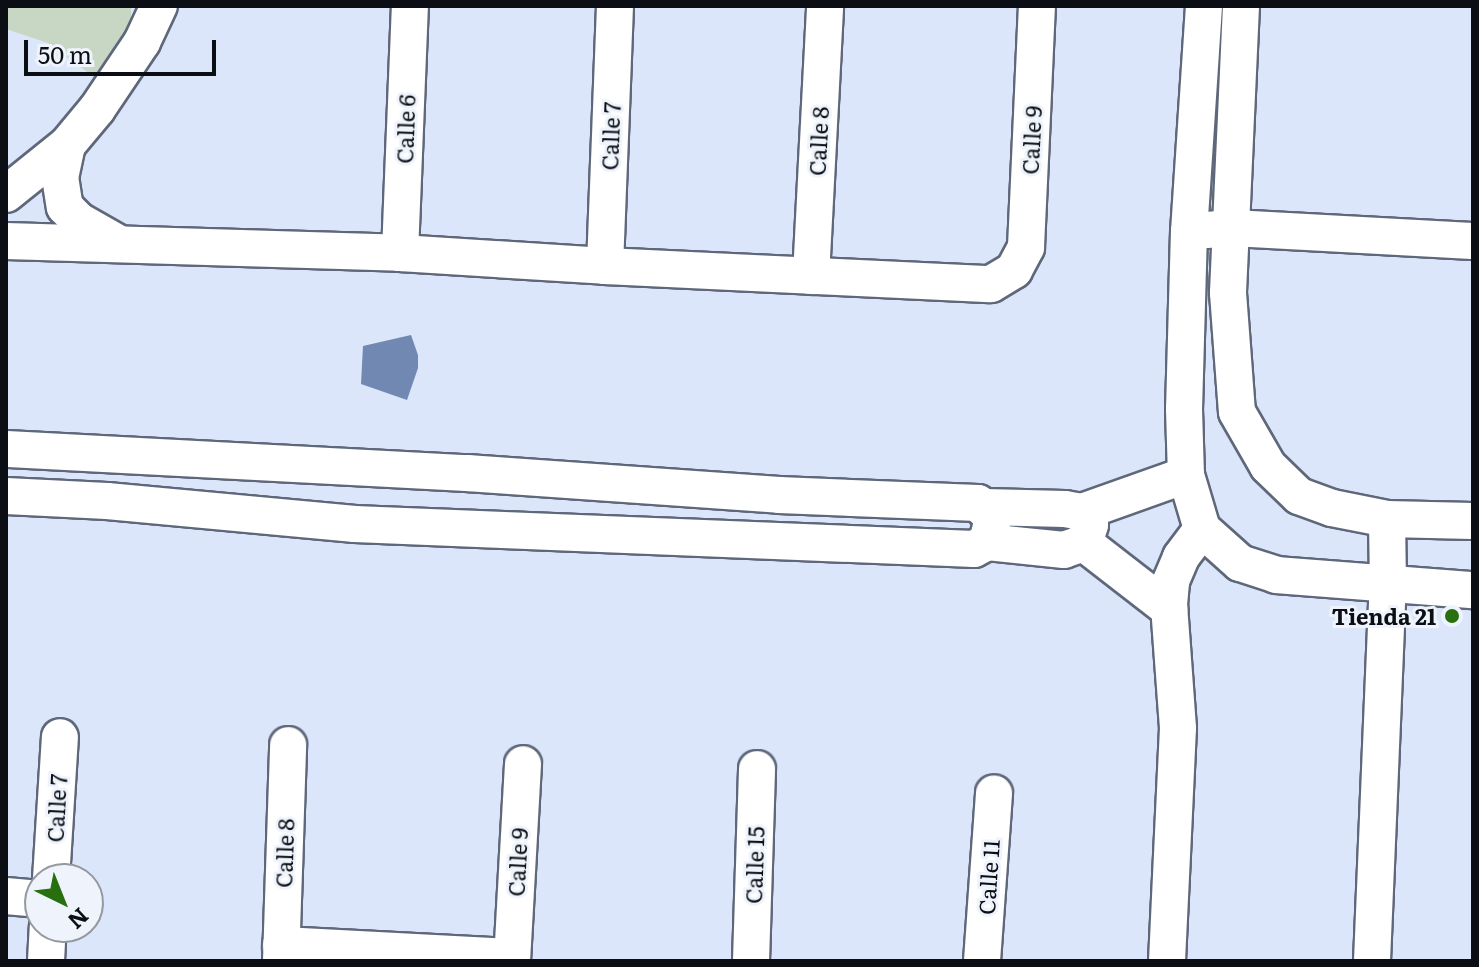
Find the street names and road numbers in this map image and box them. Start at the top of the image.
street label: Calle 6 [391,94,419,164]
street label: Calle 7 [596,101,624,171]
street label: Calle 9 [1016,105,1046,175]
street label: Calle 8 [803,106,833,176]
street label: Calle 7 [41,773,71,843]
street label: Calle 8 [270,818,298,888]
street label: Calle 15 [739,826,769,904]
street label: Calle 9 [502,827,532,897]
street label: Calle 11 [972,839,1004,915]

